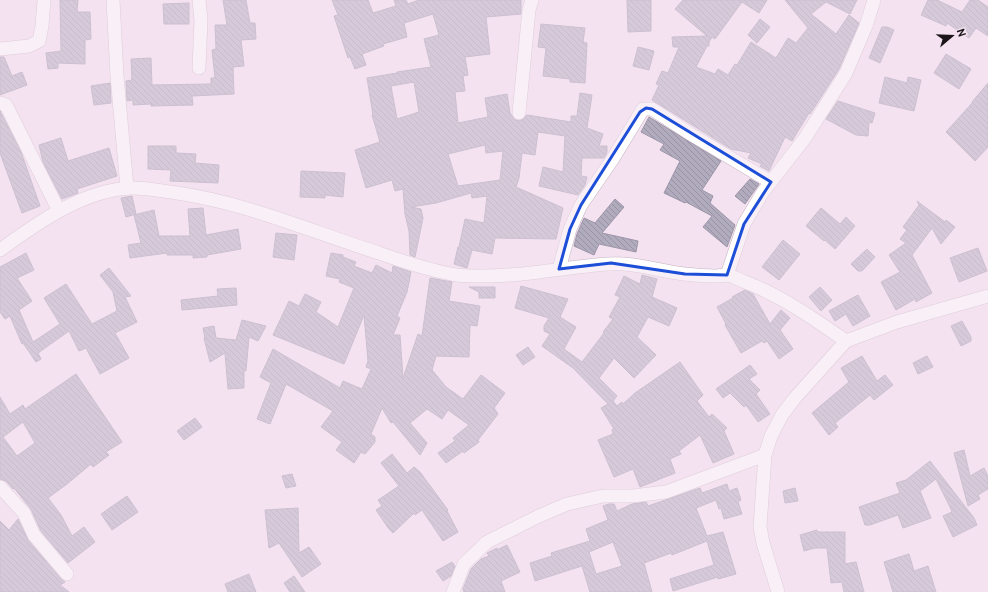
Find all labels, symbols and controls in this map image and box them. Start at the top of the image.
north arrow [932,16,972,56]
text: N [953,27,968,39]

